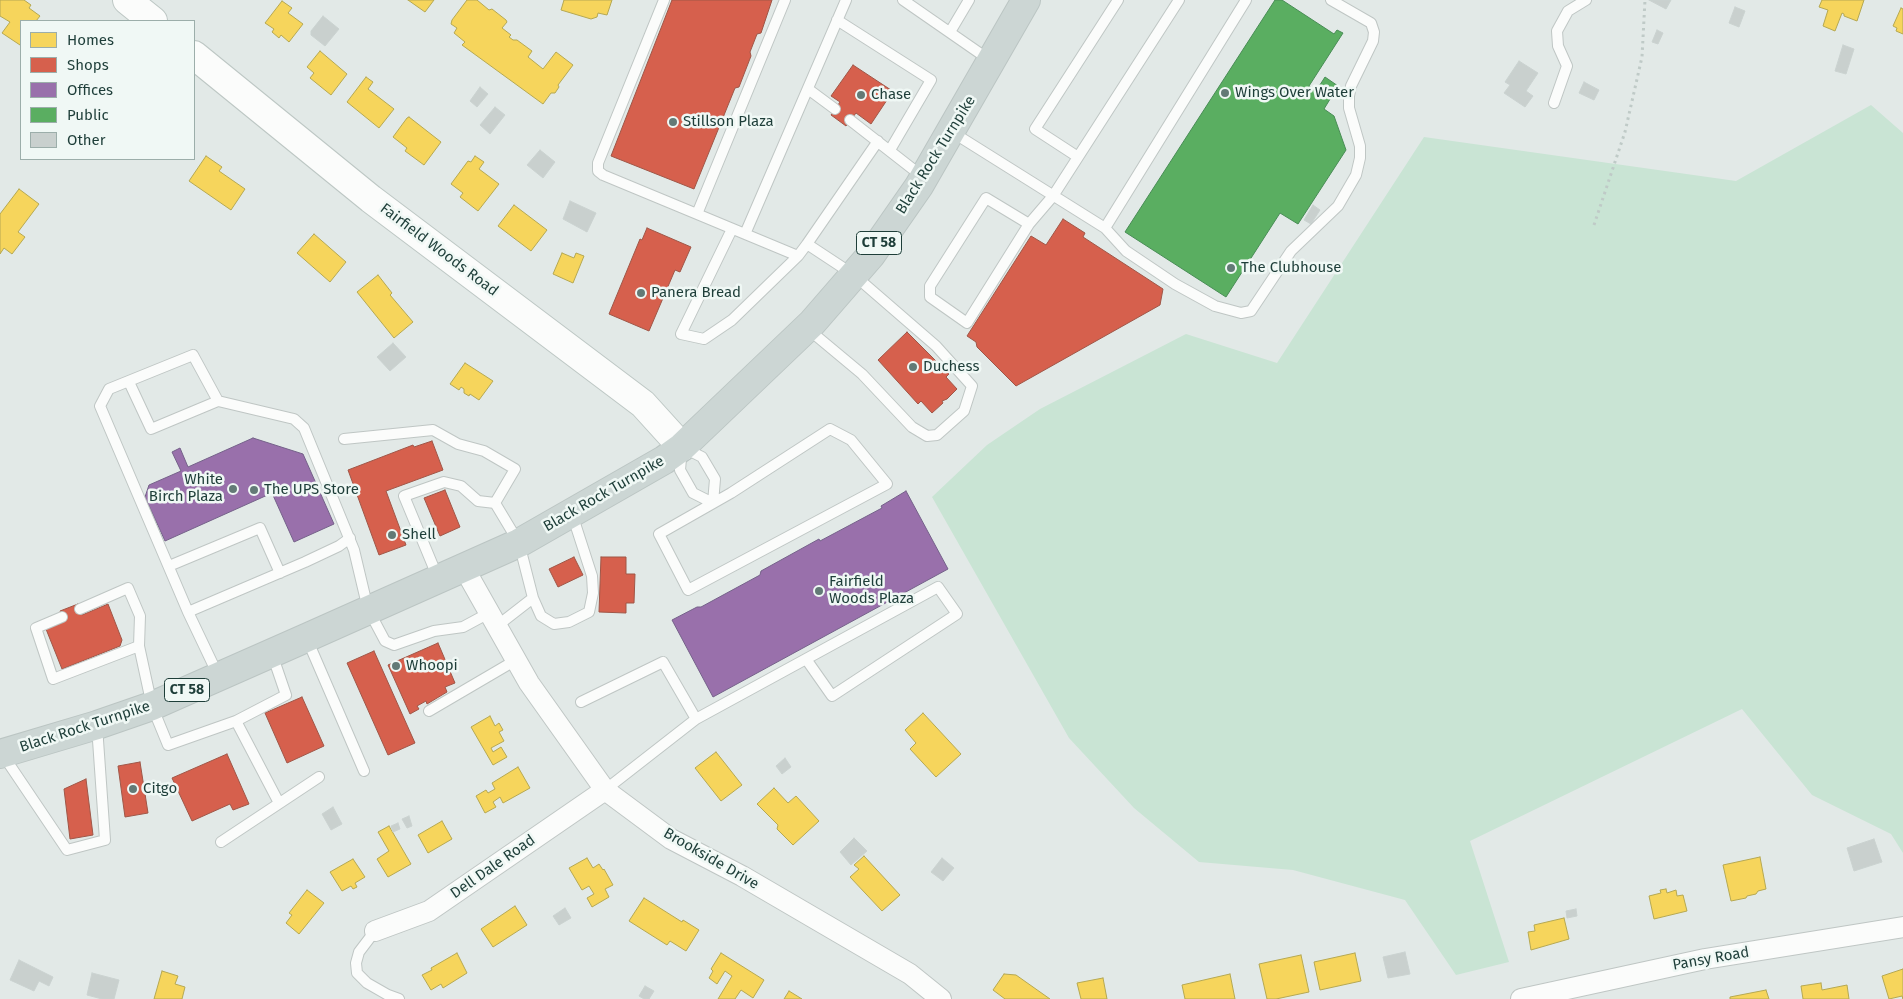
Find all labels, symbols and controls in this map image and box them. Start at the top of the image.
legend [20,20,195,160]
text: Homes [67,31,114,49]
text: Shops [67,56,109,74]
text: Offices [67,81,113,99]
place label: Wings Over Water [1235,84,1354,102]
place label: Chase [871,86,911,104]
marker: Wings Over Water [1219,87,1231,99]
marker: Chase [855,89,867,101]
street label: Black Rock Turnpike [892,92,980,218]
text: Public [67,106,109,124]
place label: Stillson Plaza [683,113,774,131]
marker: Stillson Plaza [667,116,679,128]
text: Other [67,131,106,149]
street label: Fairfield Woods Road [376,200,502,300]
road number: CT 58 [856,232,902,254]
place label: The Clubhouse [1241,259,1341,277]
marker: The Clubhouse [1225,262,1237,274]
place label: Panera Bread [651,284,741,302]
marker: Panera Bread [635,287,647,299]
place label: Duchess [923,358,979,376]
marker: Duchess [907,361,919,373]
street label: Black Rock Turnpike [541,452,667,536]
place label: White Birch Plaza [149,471,223,506]
place label: The UPS Store [264,481,359,499]
marker: White Birch Plaza [227,483,239,495]
marker: The UPS Store [248,484,260,496]
place label: Shell [402,526,436,544]
marker: Shell [386,529,398,541]
place label: Fairfield Woods Plaza [829,573,914,608]
marker: Fairfield Woods Plaza [813,585,825,597]
place label: Whoopi [406,657,458,675]
marker: Whoopi [390,660,402,672]
road number: CT 58 [164,678,210,702]
street label: Black Rock Turnpike [17,697,153,757]
place label: Citgo [143,780,177,798]
marker: Citgo [127,783,139,795]
street label: Brookside Drive [660,824,762,894]
street label: Dell Dale Road [447,831,539,903]
street label: Pansy Road [1671,943,1751,975]

